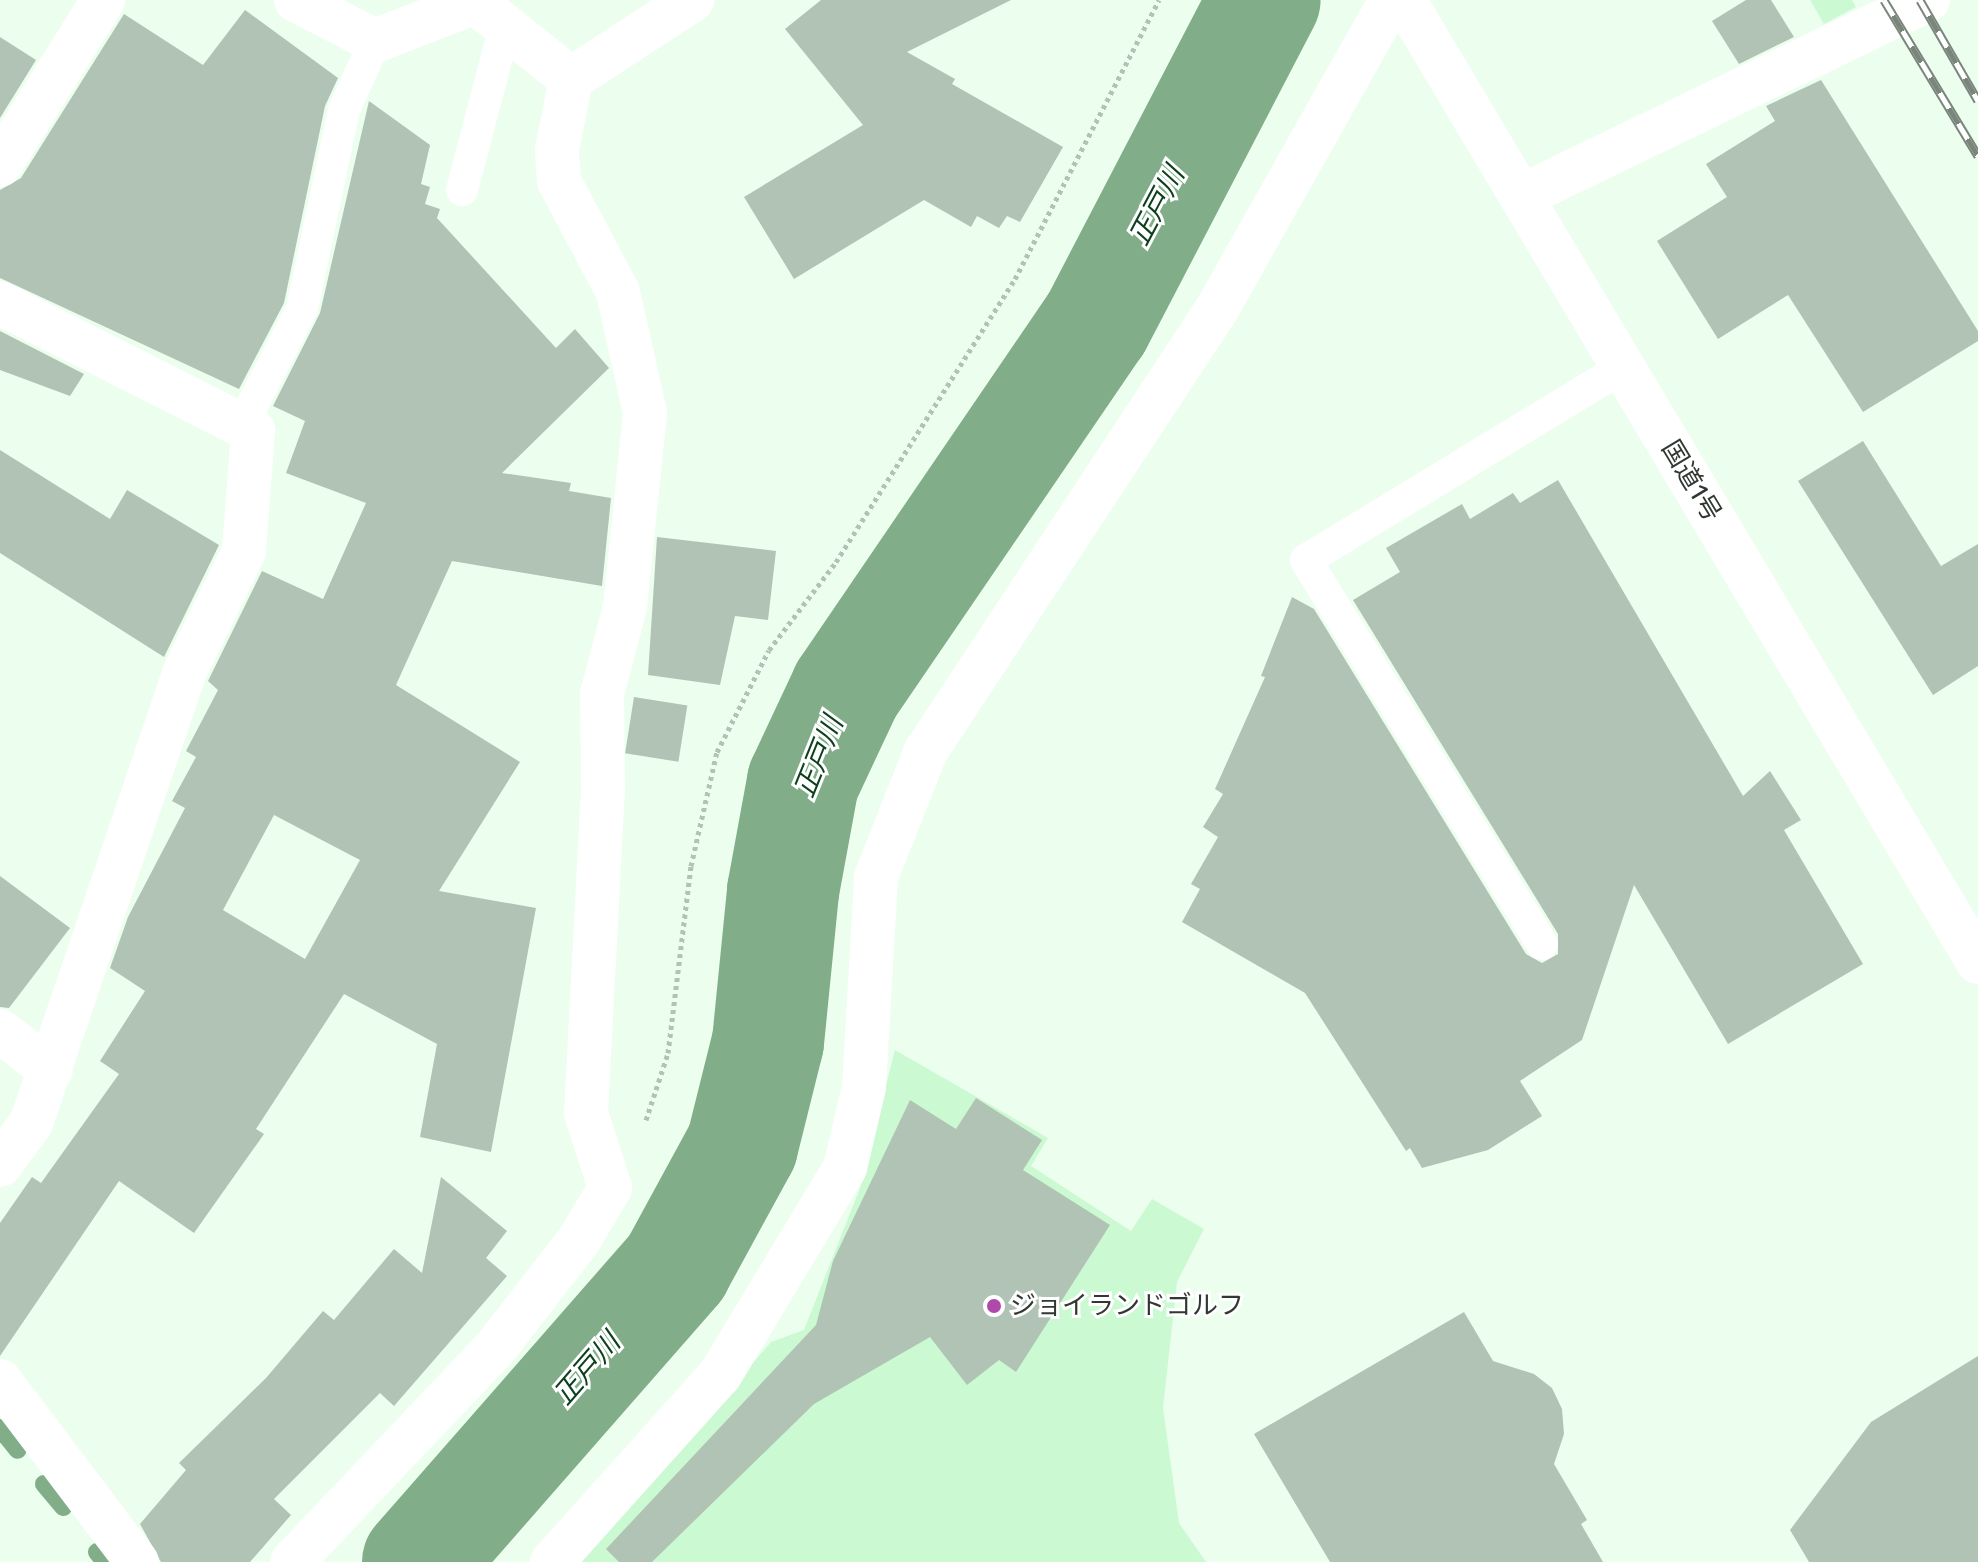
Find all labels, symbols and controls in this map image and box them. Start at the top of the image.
water label: 正戸川 [1122,161,1192,251]
street label: 国道1号 [1655,435,1727,527]
water label: 正戸川 [788,712,850,802]
place label: ジョイランドゴルフ [1010,1290,1244,1322]
marker: ジョイランドゴルフ [985,1297,1003,1315]
water label: 正戸川 [547,1326,627,1412]

